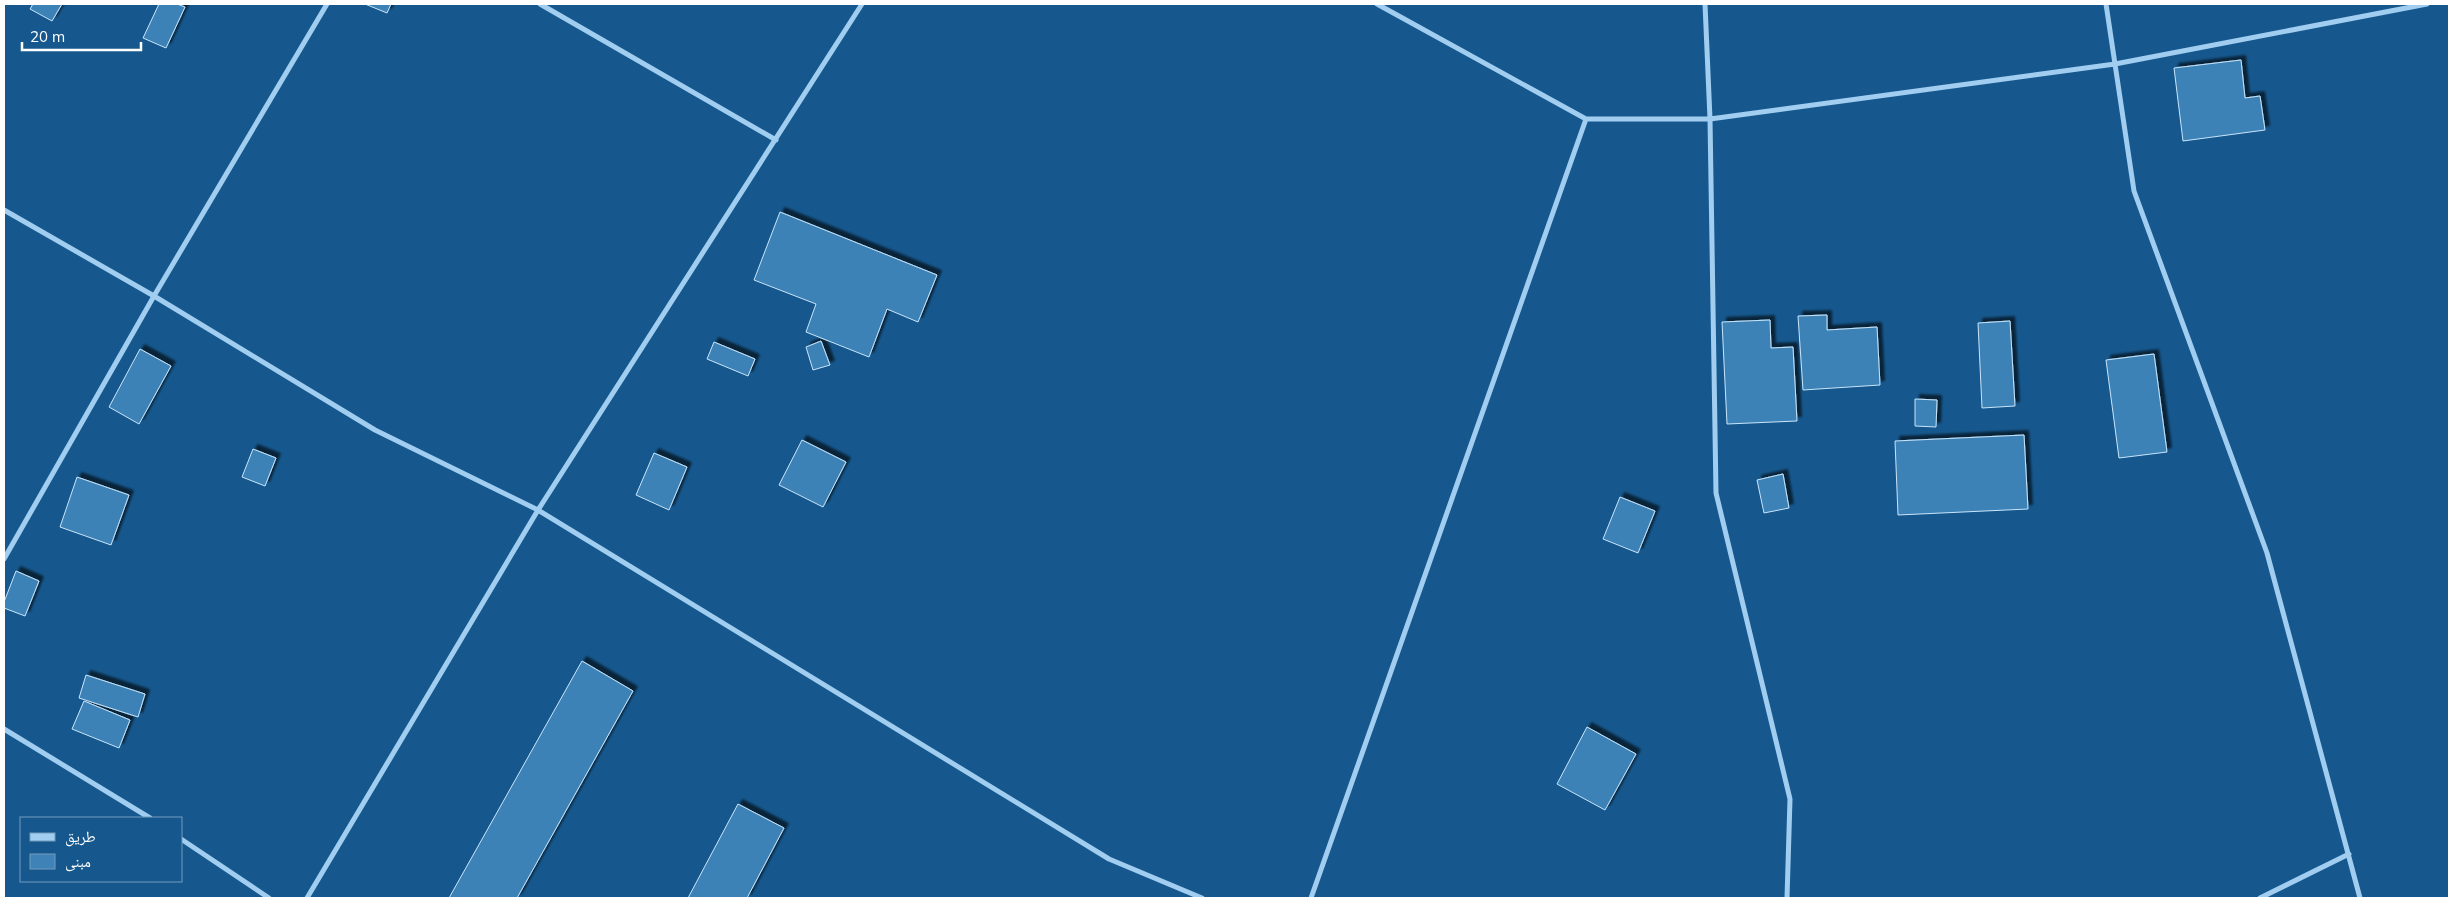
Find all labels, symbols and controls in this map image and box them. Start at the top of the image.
scale bar [22,20,141,52]
text: 20 m [30,27,65,46]
legend [20,817,182,882]
text: طريق [65,827,96,847]
text: مبنى [65,852,91,872]

